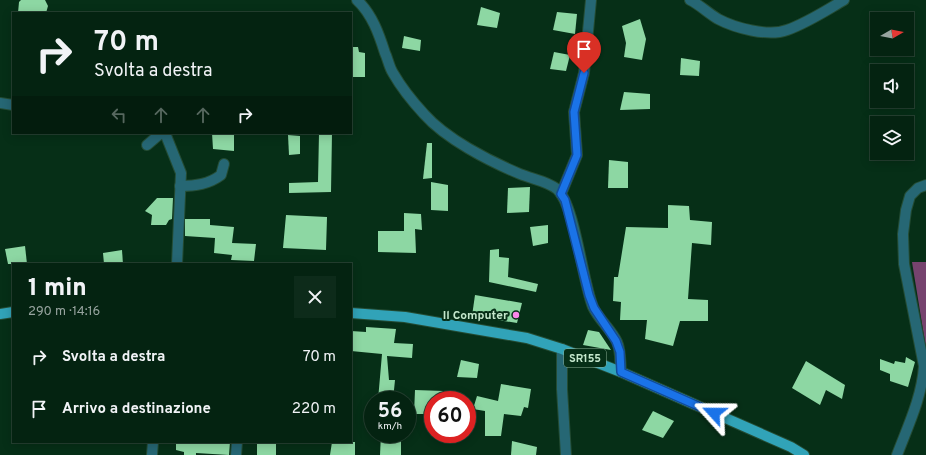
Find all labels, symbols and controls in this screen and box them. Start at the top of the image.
north arrow [870,12,914,56]
map controls [870,12,914,160]
text: 70 m [94,25,159,61]
icon: right [28,28,80,80]
pin [567,32,601,73]
icon: arrive [573,38,595,60]
text: Svolta a destra [94,60,212,83]
button: sound [870,64,914,108]
icon: left [108,104,130,126]
icon: ahead [150,104,172,126]
icon: ahead [192,104,214,126]
icon: right [234,104,256,126]
button: layers [870,116,914,160]
text: 1 min [28,274,87,304]
button: close [294,276,336,318]
text: 290 m · 14:16 [28,304,100,320]
place label: Il Computer [443,308,508,324]
marker: Il Computer [511,310,521,320]
icon: right [28,346,50,368]
text: Svolta a destra [62,348,165,367]
text: 70 m [303,348,336,367]
road number: SR155 [564,349,606,367]
speed limit sign: 60 [424,391,476,443]
position arrow [693,392,735,434]
icon: arrive [28,398,50,420]
text: 56 [378,399,402,425]
text: Arrivo a destinazione [62,400,211,419]
text: 220 m [292,400,336,419]
text: km/h [378,420,402,433]

